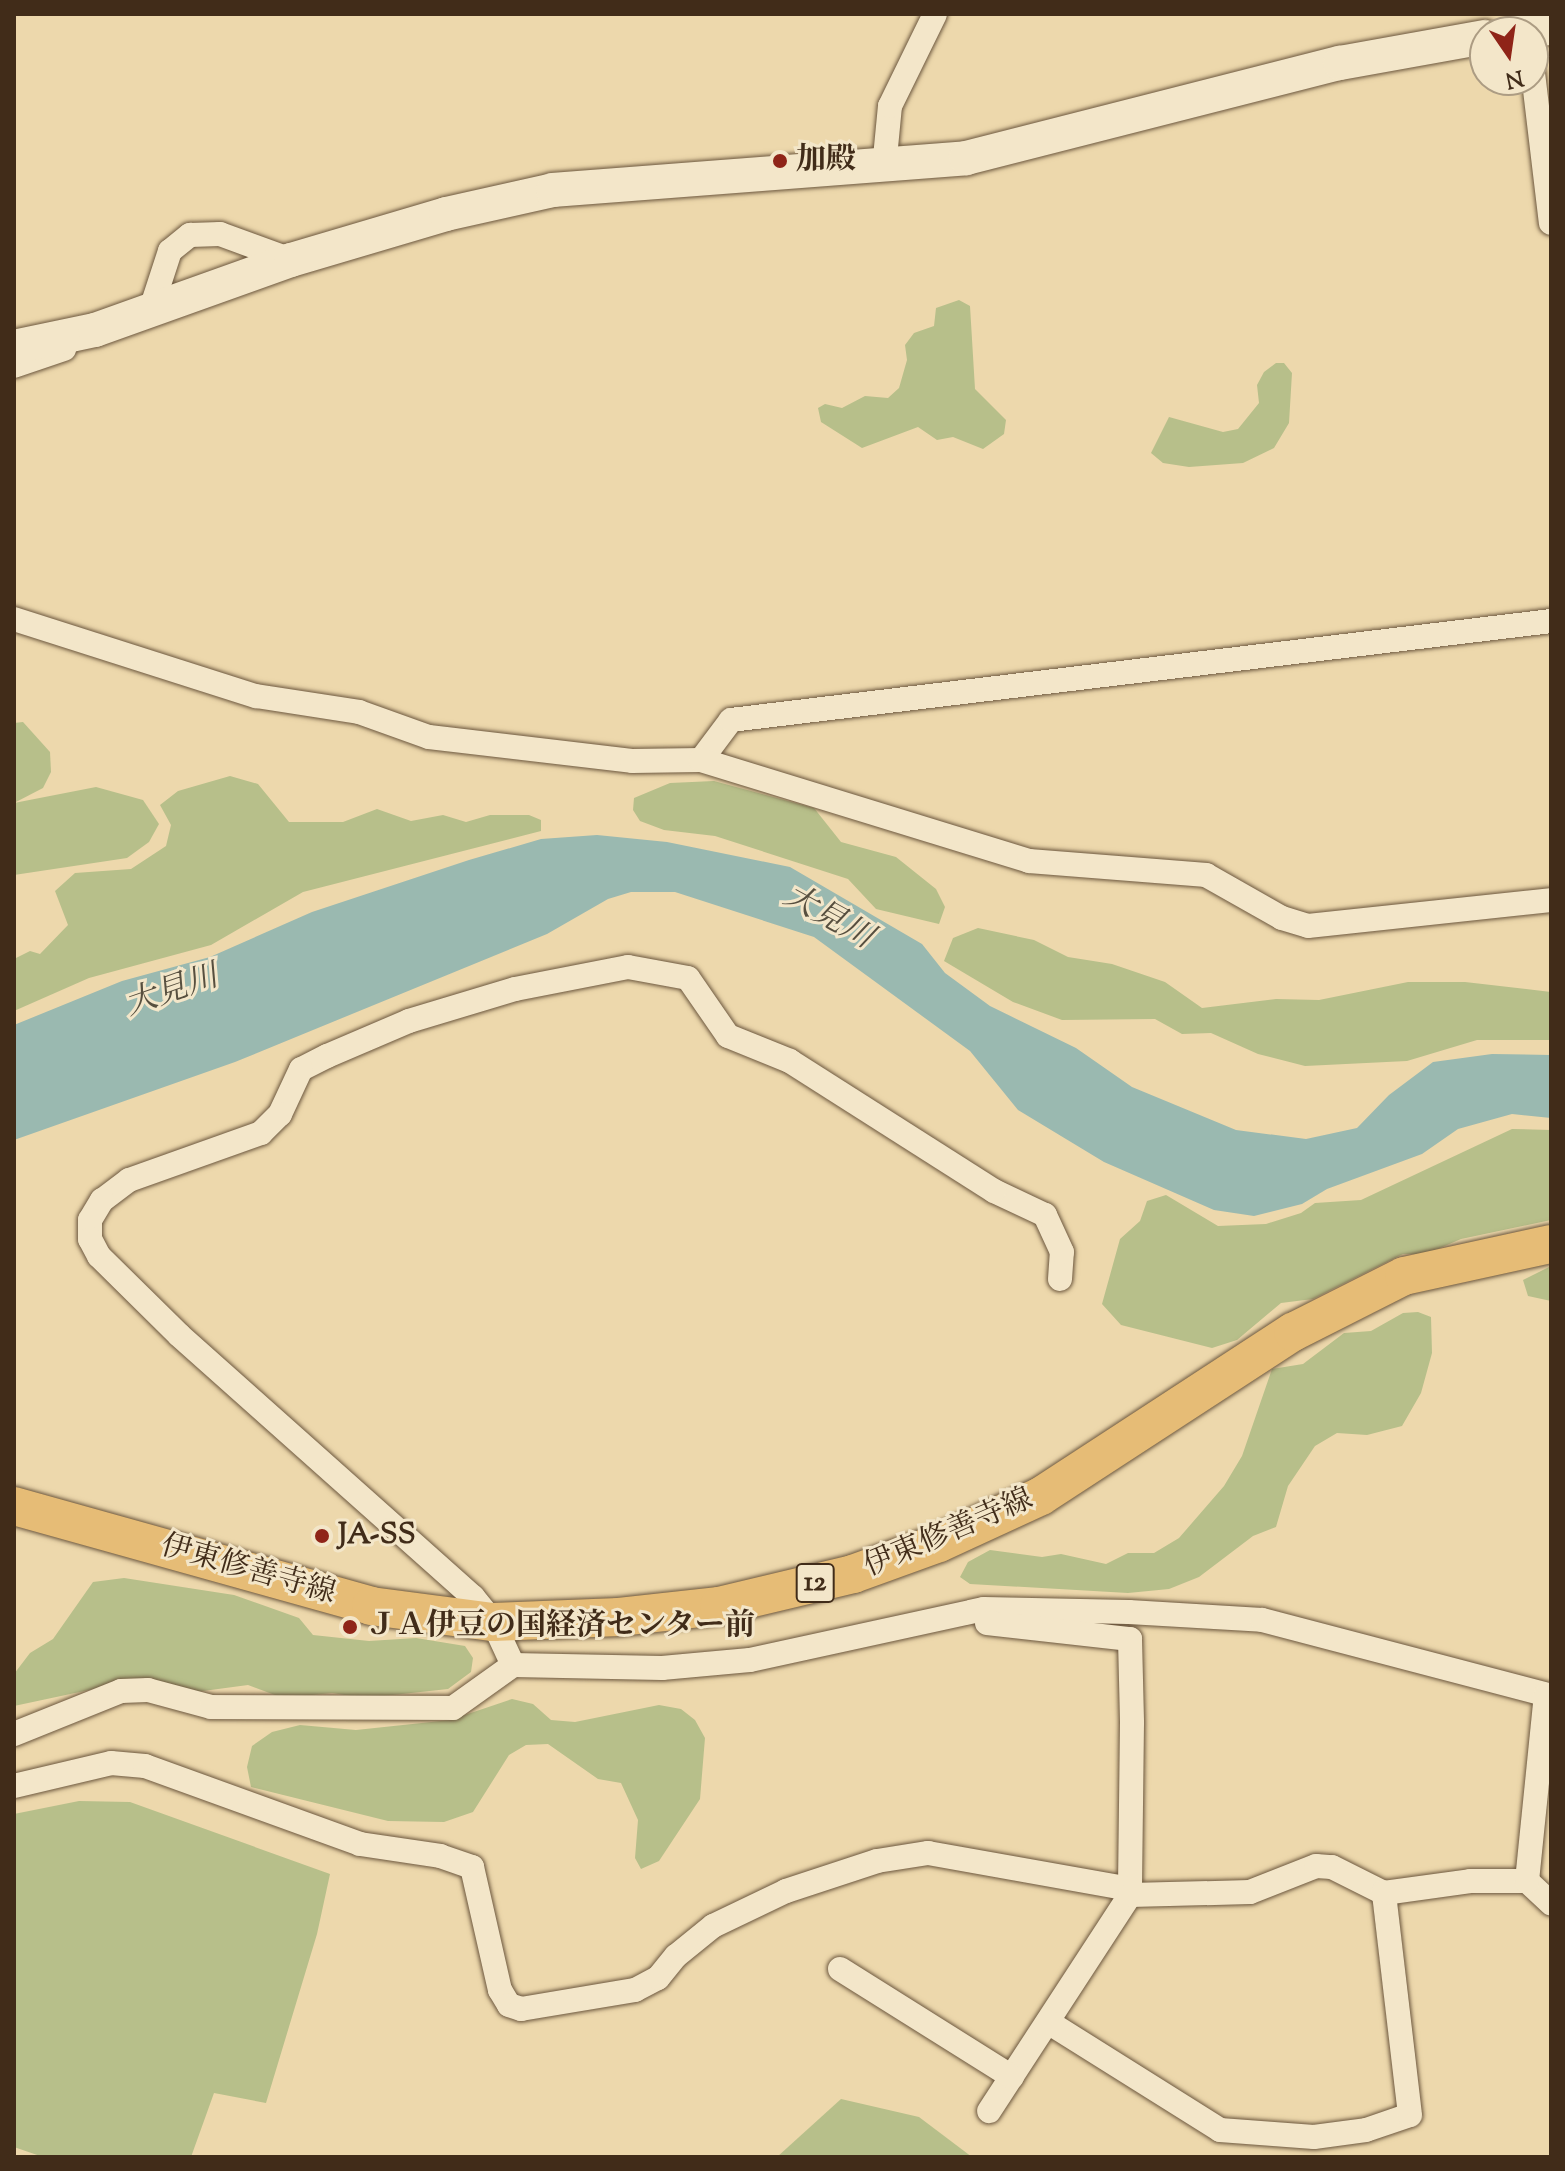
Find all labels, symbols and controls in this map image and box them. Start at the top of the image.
north arrow [1469,16,1549,96]
text: N [1502,60,1526,95]
place label: 加殿 [796,143,856,179]
marker: 加殿 [771,152,789,170]
water label: 大見川 [777,878,879,958]
water label: 大見川 [120,958,224,1026]
street label: 伊東修善寺線 [859,1482,1039,1586]
place label: JA-SS [338,1518,416,1554]
marker: JA-SS [313,1527,331,1545]
street label: 伊東修善寺線 [157,1529,339,1613]
road number: 12 [795,1559,835,1607]
place label: ＪＡ伊豆の国経済センター前 [366,1609,756,1645]
marker: ＪＡ伊豆の国経済センター前 [341,1618,359,1636]

